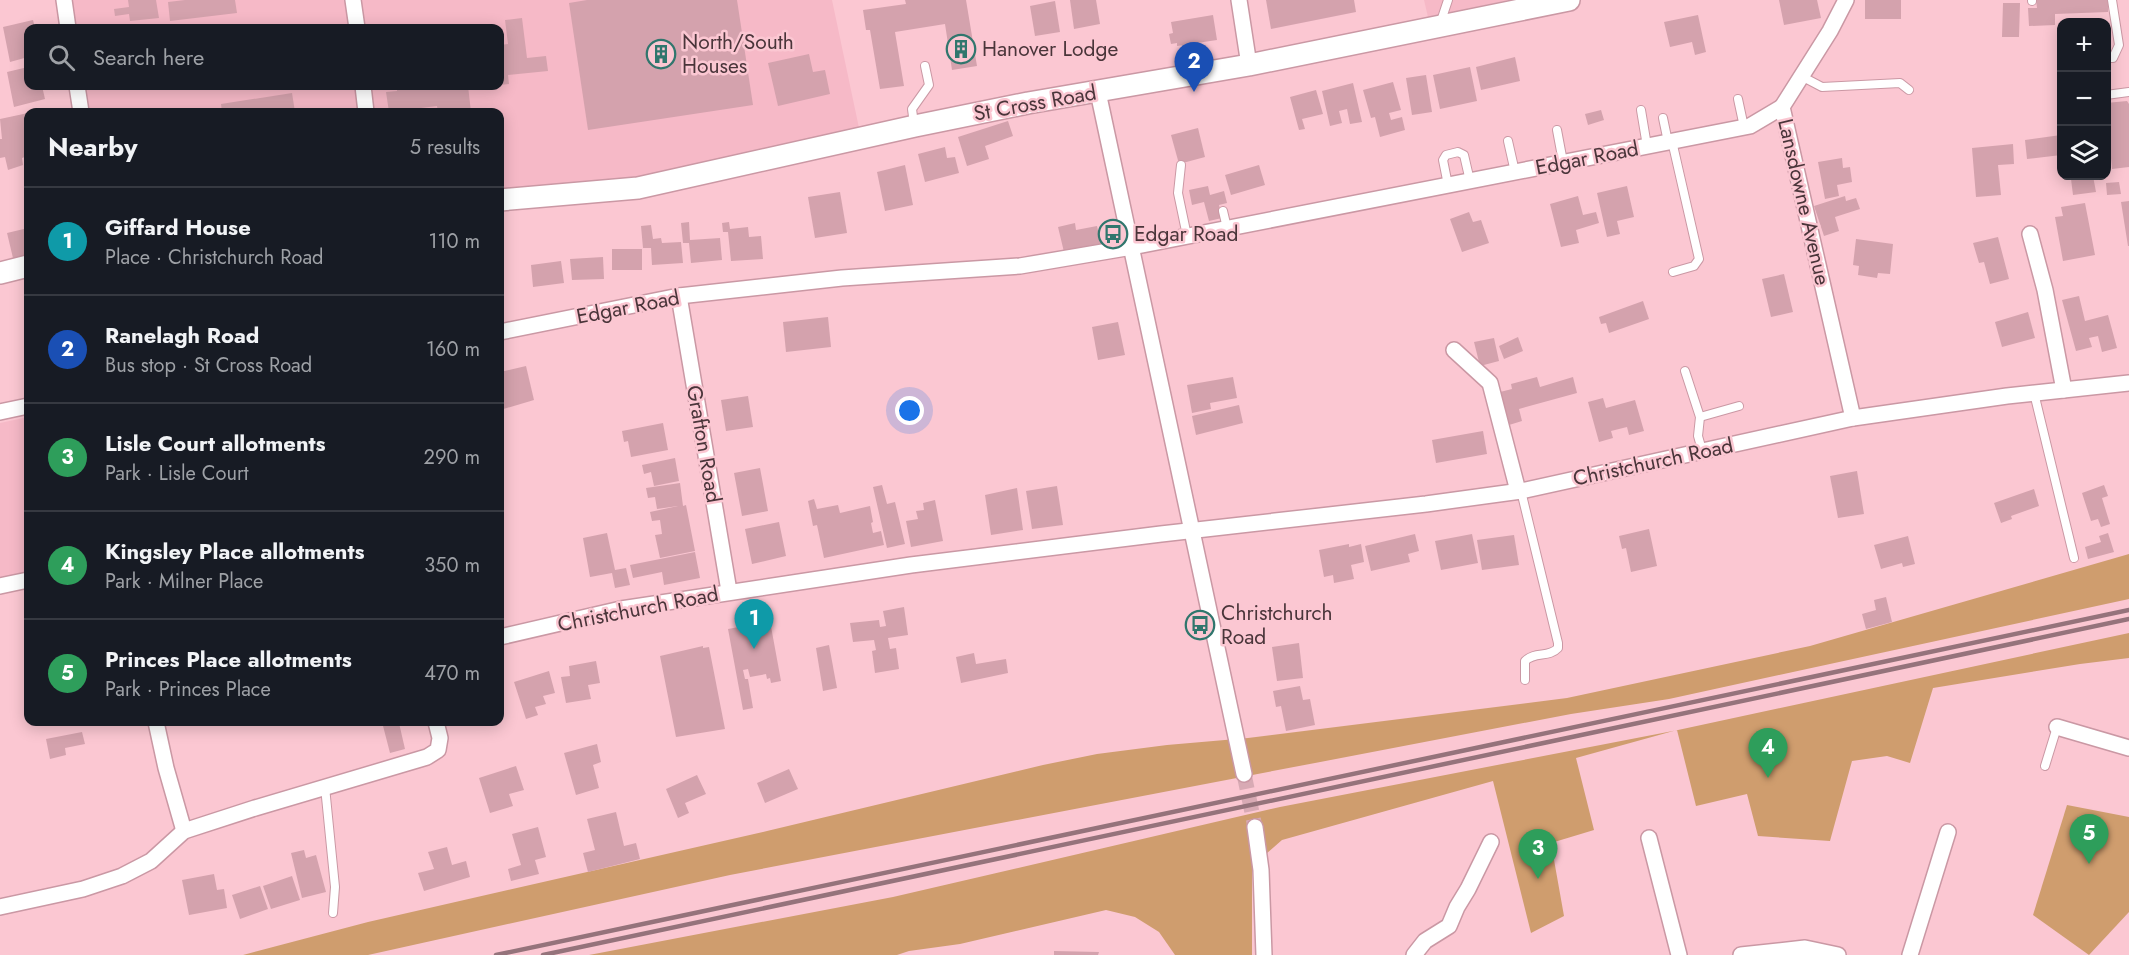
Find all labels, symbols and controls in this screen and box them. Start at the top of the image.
map controls [2057,18,2111,180]
button: + [2057,18,2111,72]
search box [24,24,504,90]
place label: North/South Houses [682,27,794,81]
building icon: Hanover Lodge [945,33,977,65]
place label: Hanover Lodge [982,34,1118,64]
building icon: North/South Houses [645,38,677,70]
icon: search [45,41,78,74]
text: Search here [93,41,204,73]
pin: 2 [1174,42,1214,92]
button: − [2057,72,2111,126]
street label: St Cross Road [971,77,1099,129]
street label: Lansdowne Avenue [1770,116,1838,288]
button: layers [2057,126,2111,180]
text: Nearby [48,128,137,166]
text: 5 results [410,133,480,162]
street label: Edgar Road [1533,133,1641,183]
text: Giffard House [105,211,251,243]
bus stop icon: Edgar Road [1097,218,1129,250]
place label: Edgar Road [1134,219,1238,249]
text: 1 [62,227,73,256]
text: 110 m [428,227,480,256]
text: Place · Christchurch Road [105,243,323,272]
street label: Edgar Road [574,282,682,332]
text: Ranelagh Road [105,319,259,351]
text: 2 [61,335,74,364]
text: 160 m [426,335,480,364]
text: Bus stop · St Cross Road [105,351,312,380]
street label: Grafton Road [679,383,729,505]
your location [895,396,924,425]
text: Lisle Court allotments [105,427,326,459]
street label: Christchurch Road [1570,430,1736,494]
text: 3 [61,443,74,472]
text: 290 m [424,443,480,472]
text: Park · Lisle Court [105,459,249,488]
text: Kingsley Place allotments [105,535,364,567]
text: 4 [61,551,74,580]
text: 350 m [424,551,480,580]
text: Park · Milner Place [105,567,263,596]
street label: Christchurch Road [555,579,721,639]
place label: Christchurch Road [1221,598,1333,652]
pin: 1 [734,600,774,649]
bus stop icon: Christchurch Road [1184,609,1216,641]
text: Princes Place allotments [105,643,352,675]
text: 5 [61,659,74,688]
text: 470 m [424,659,480,688]
text: Park · Princes Place [105,675,271,704]
pin: 4 [1748,728,1788,778]
pin: 5 [2070,814,2108,864]
pin: 3 [1518,830,1558,879]

